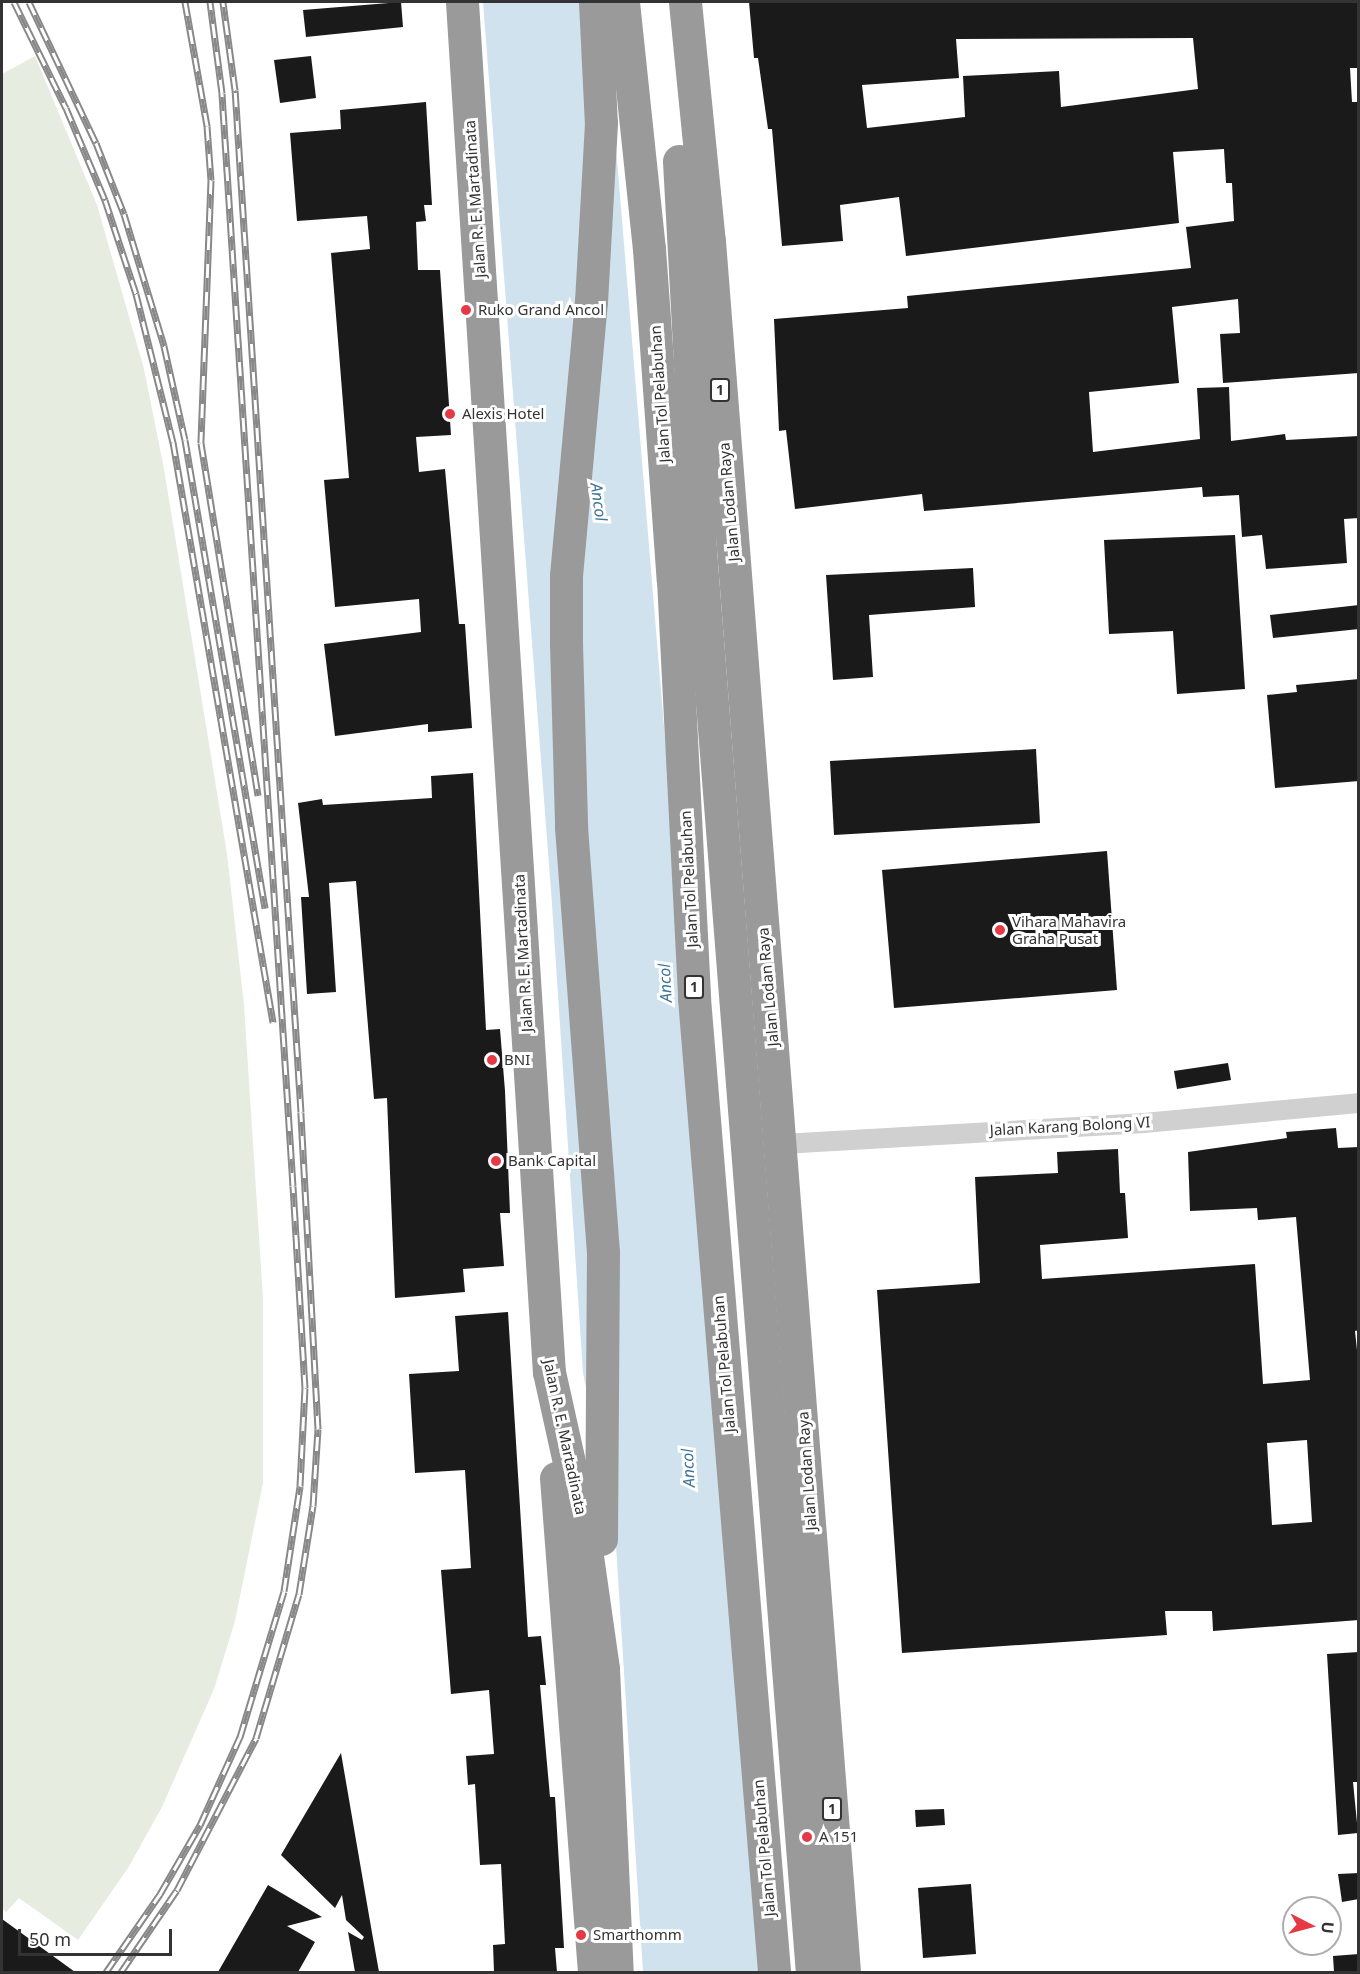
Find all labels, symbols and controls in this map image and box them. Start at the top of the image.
street label: Jalan R. E. Martadinata [461,119,489,279]
place label: Ruko Grand Ancol [478,301,604,319]
marker: Ruko Grand Ancol [459,303,473,317]
street label: Jalan Tol Pelabuhan [646,325,674,463]
road number: 1 [710,379,730,401]
place label: Alexis Hotel [462,405,544,423]
marker: Alexis Hotel [443,407,457,421]
street label: Jalan Lodan Raya [715,442,743,562]
water label: Ancol [587,482,611,522]
street label: Jalan Tol Pelabuhan [676,810,702,948]
street label: Jalan R. E. Martadinata [510,874,536,1032]
place label: Vihara Mahavira Graha Pusat [1012,912,1126,947]
marker: Vihara Mahavira Graha Pusat [993,923,1007,937]
street label: Jalan Lodan Raya [754,927,782,1047]
water label: Ancol [654,963,676,1003]
road number: 1 [684,976,704,998]
place label: BNI [504,1051,530,1069]
marker: BNI [485,1053,499,1067]
street label: Jalan Karang Bolong VI [989,1113,1151,1139]
place label: Bank Capital [508,1152,596,1170]
marker: Bank Capital [489,1154,503,1168]
street label: Jalan Tol Pelabuhan [709,1295,739,1433]
street label: Jalan R. E. Martadinata [540,1358,590,1516]
street label: Jalan Lodan Raya [794,1411,820,1531]
water label: Ancol [677,1448,699,1488]
street label: Jalan Tol Pelabuhan [749,1779,779,1917]
road number: 1 [822,1798,842,1820]
place label: A 151 [819,1828,858,1846]
marker: A 151 [800,1830,814,1844]
north arrow [1282,1896,1342,1956]
scale bar [21,1917,176,1955]
text: U [1316,1920,1339,1935]
place label: Smarthomm [593,1926,682,1944]
text: 50 m [29,1927,71,1951]
marker: Smarthomm [574,1928,588,1942]

